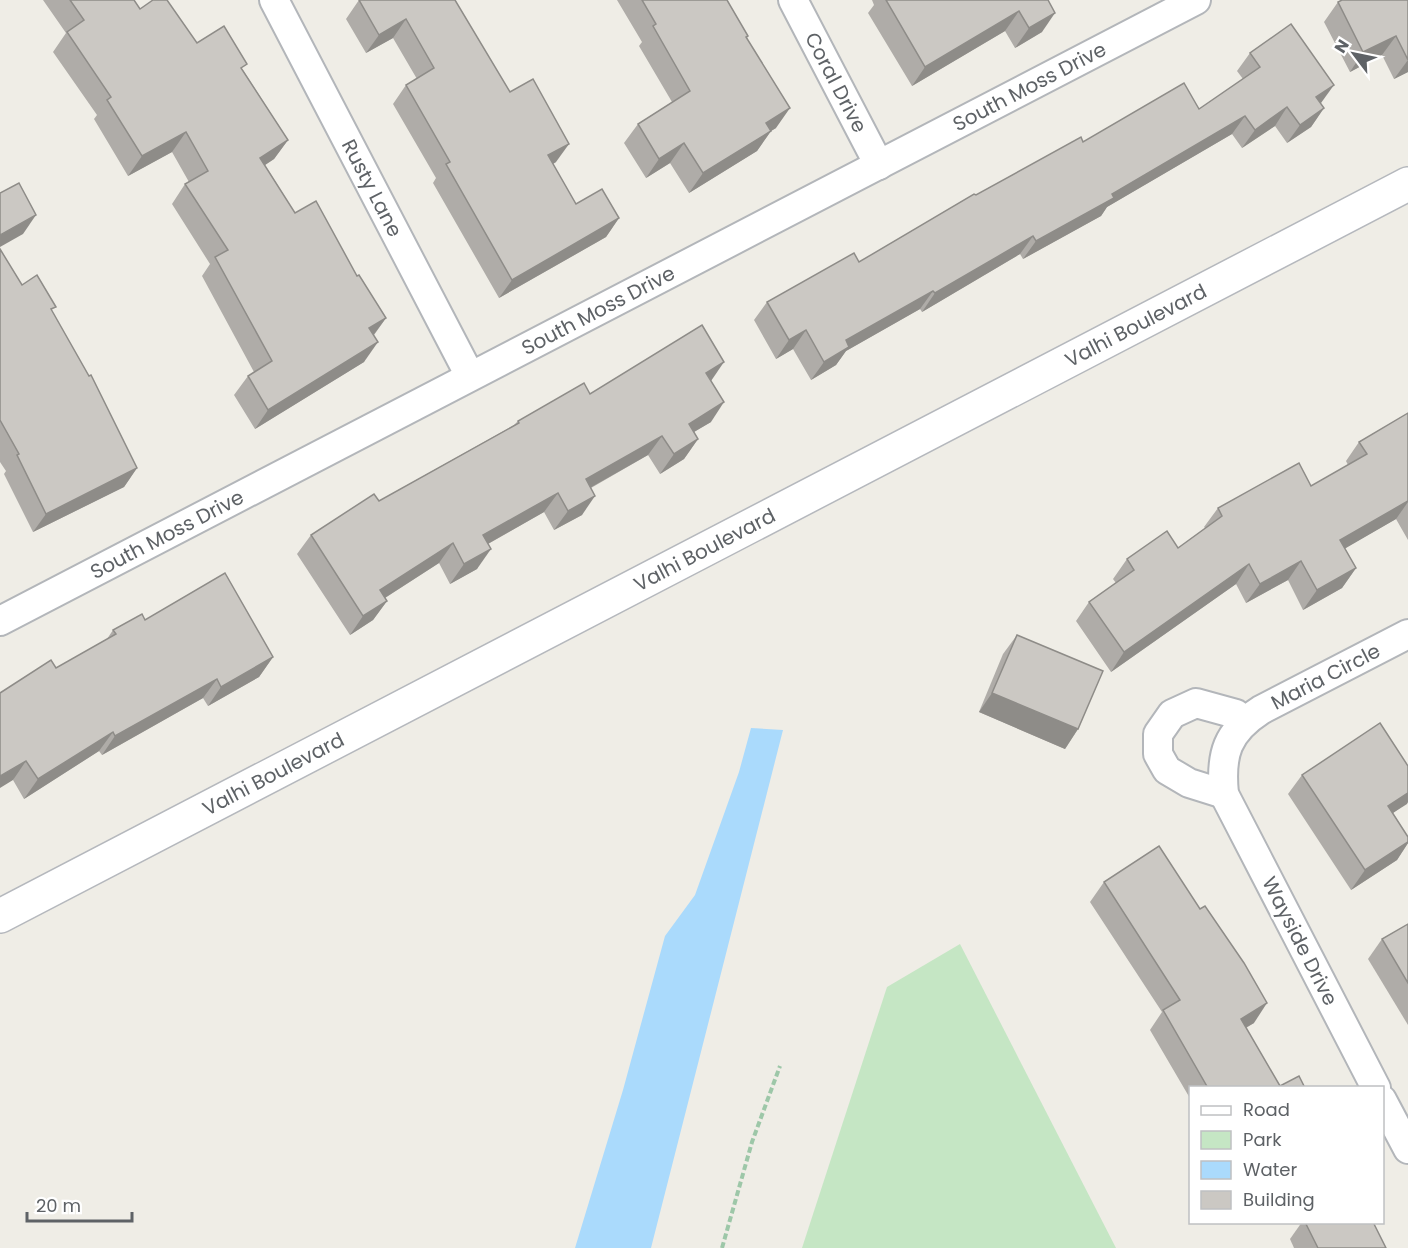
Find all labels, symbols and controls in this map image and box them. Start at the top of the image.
north arrow [1324,24,1384,84]
street label: Coral Drive [798,27,874,138]
street label: South Moss Drive [948,35,1111,138]
text: N [1329,35,1355,58]
street label: Rusty Lane [335,134,409,242]
street label: South Moss Drive [517,259,680,362]
street label: Valhi Boulevard [1060,277,1211,374]
street label: South Moss Drive [85,483,248,586]
street label: Valhi Boulevard [629,501,780,598]
street label: Maria Circle [1266,637,1385,716]
street label: Valhi Boulevard [198,726,349,822]
street label: Wayside Drive [1256,872,1344,1010]
legend [1189,1086,1384,1224]
text: Road [1243,1097,1290,1122]
text: Park [1243,1127,1282,1152]
text: Water [1243,1157,1297,1182]
scale bar [27,1185,132,1223]
text: Building [1243,1187,1315,1212]
text: 20 m [36,1193,81,1218]

